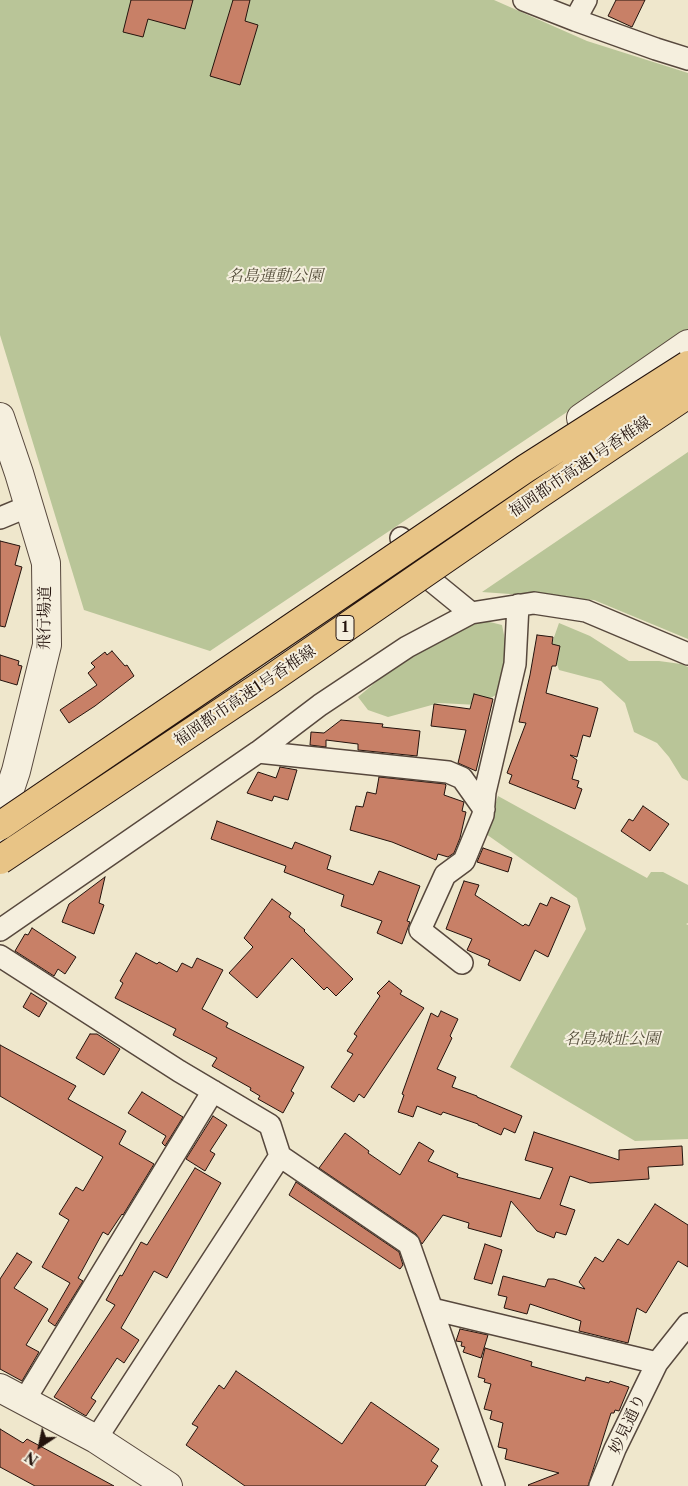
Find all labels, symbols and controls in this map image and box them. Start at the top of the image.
park label: 名島運動公園 [227,266,323,286]
street label: 福岡都市高速1号香椎線 [506,412,654,522]
street label: 飛行場道 [35,586,55,650]
road number: 1 [336,616,354,640]
street label: 福岡都市高速1号香椎線 [171,641,319,751]
park label: 名島城址公園 [564,1029,660,1049]
street label: 妙見通り [606,1391,650,1457]
north arrow [15,1421,65,1471]
text: N [22,1448,42,1469]

